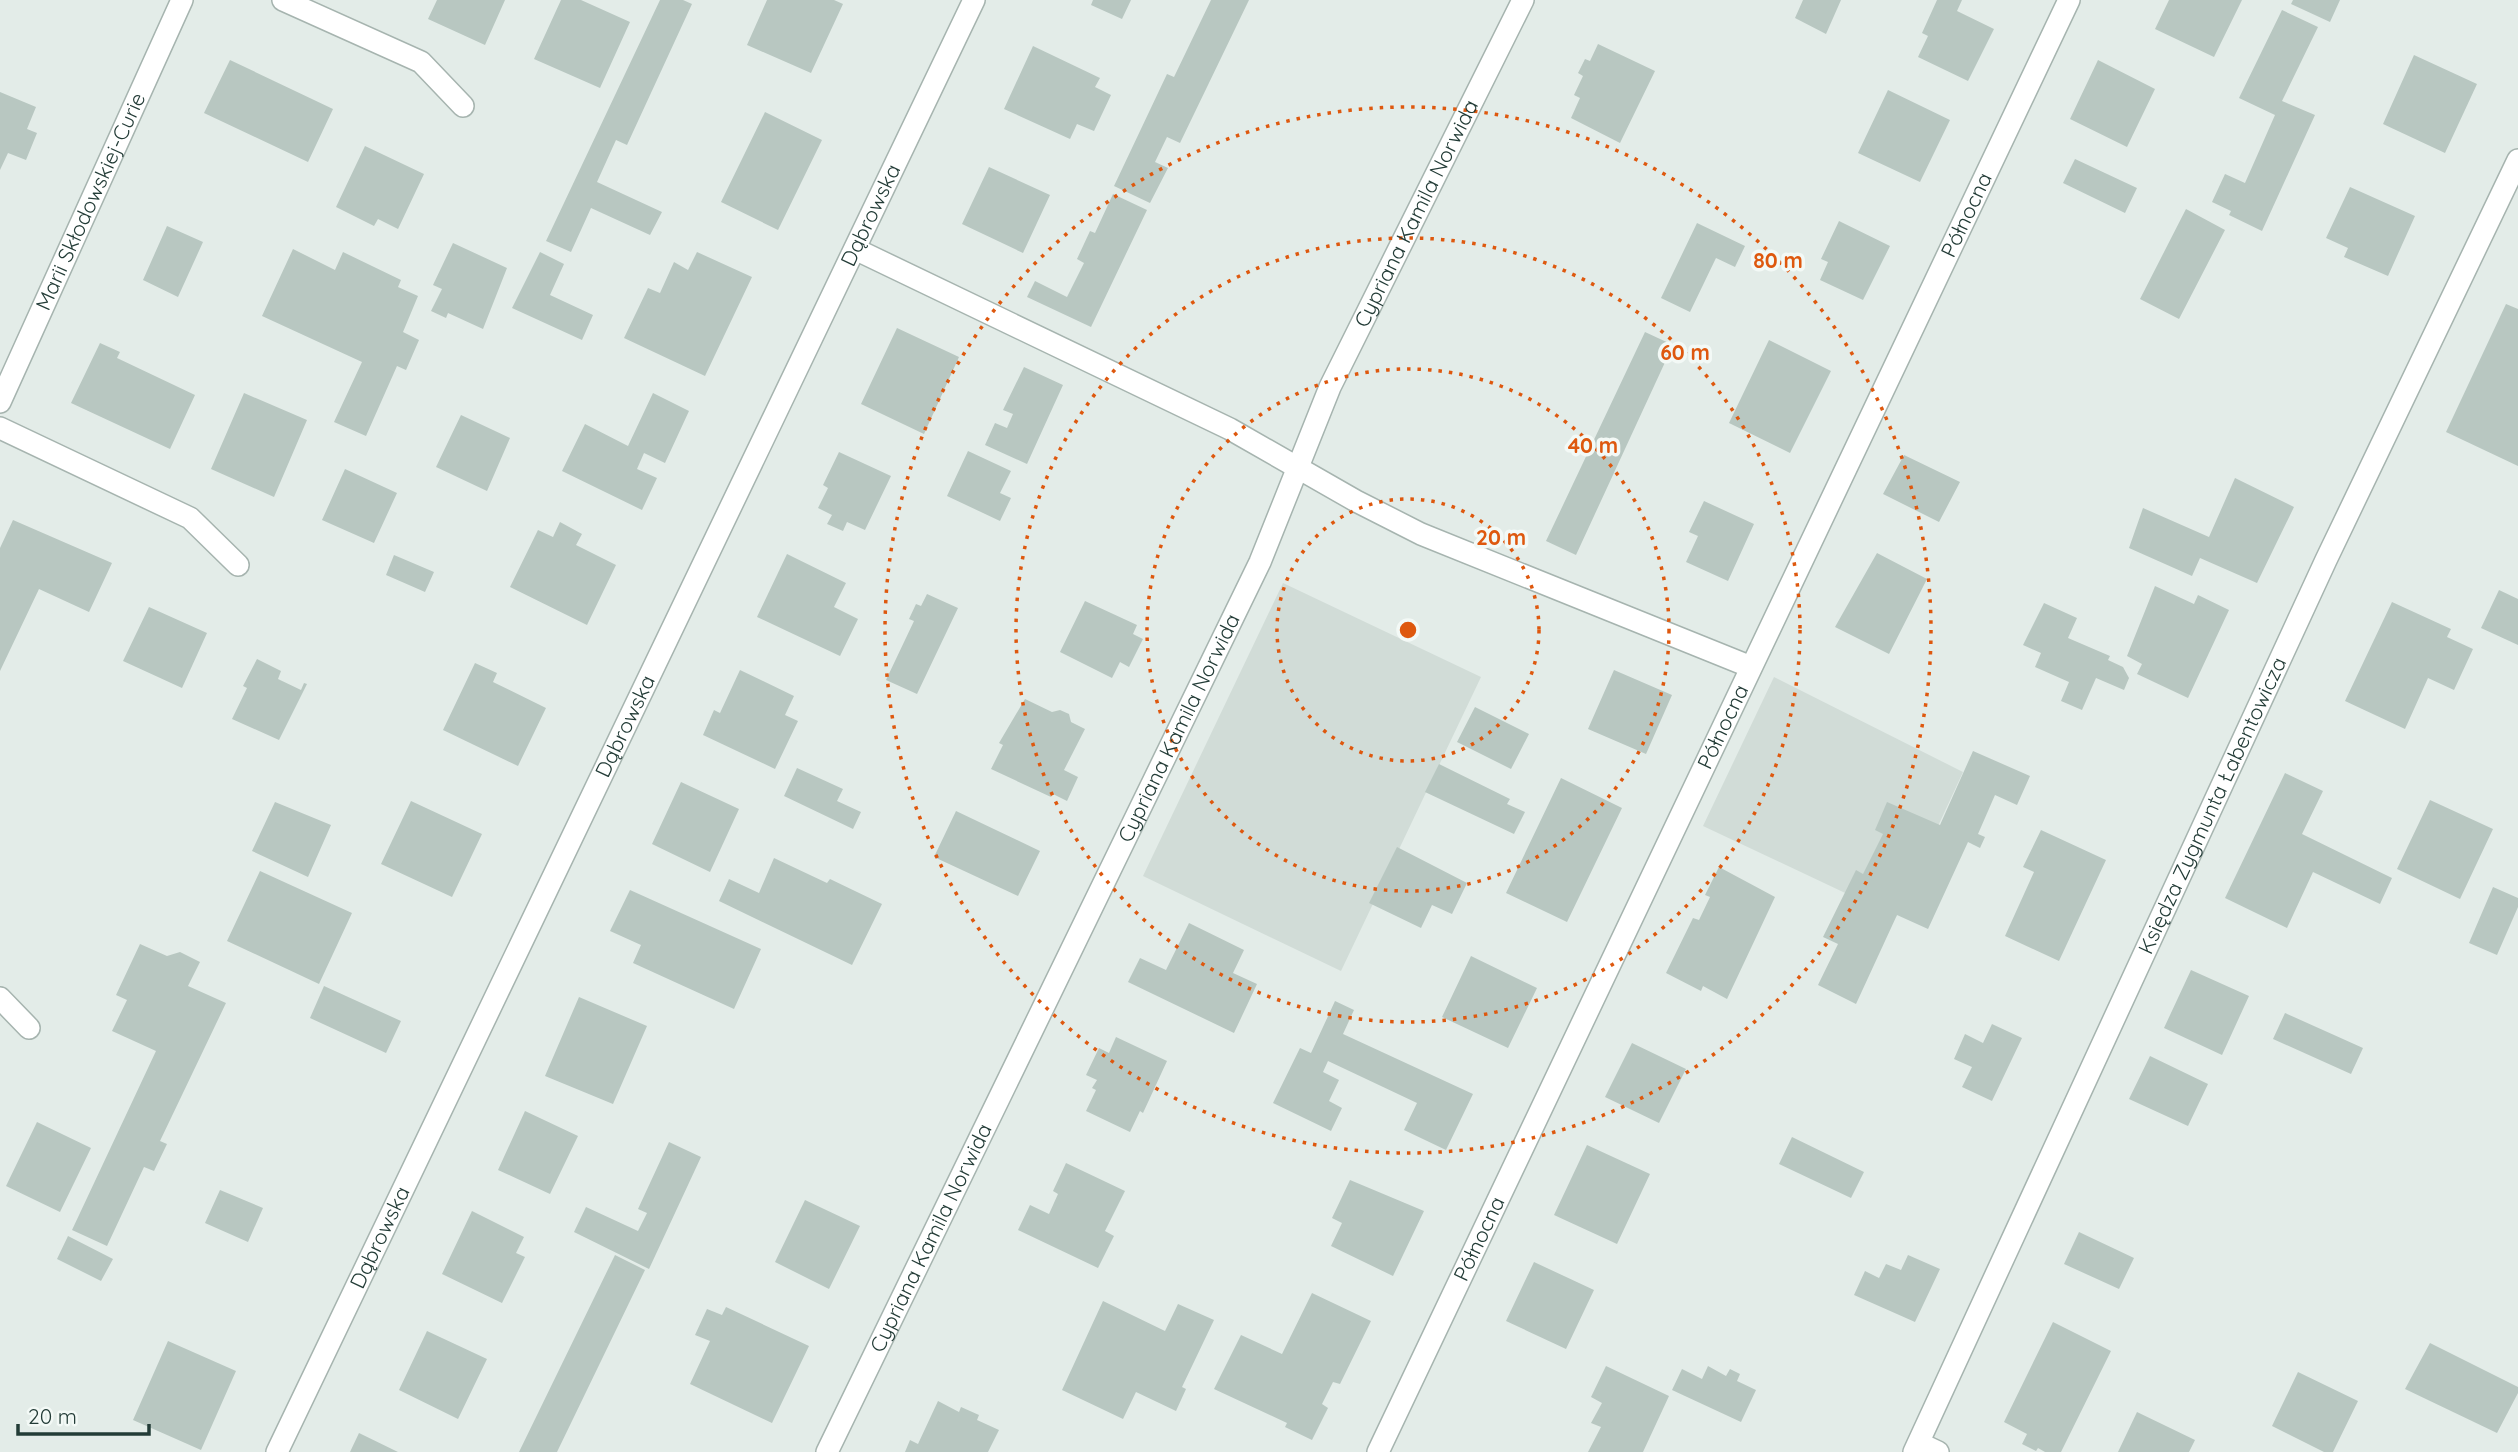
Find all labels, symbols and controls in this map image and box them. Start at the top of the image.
street label: Marii Skłodowskiej-Curie [29,88,150,314]
street label: Cypriana Kamila Norwida [1348,95,1483,331]
street label: Dąbrowska [834,159,905,270]
street label: Północna [1935,168,1997,261]
text: 80 m [1753,247,1803,273]
text: 60 m [1660,339,1710,365]
text: 40 m [1568,432,1618,458]
text: 20 m [1476,524,1526,550]
street label: Cypriana Kamila Norwida [1112,609,1245,846]
centre of rings [1396,618,1420,642]
street label: Księdza Zygmunta Łabentowicza [2132,653,2291,958]
street label: Dąbrowska [589,670,660,781]
street label: Północna [1691,680,1753,773]
street label: Cypriana Kamila Norwida [864,1119,997,1356]
street label: Dąbrowska [344,1182,415,1292]
street label: Północna [1447,1192,1510,1285]
scale bar [18,1392,149,1436]
text: 20 m [28,1403,77,1429]

